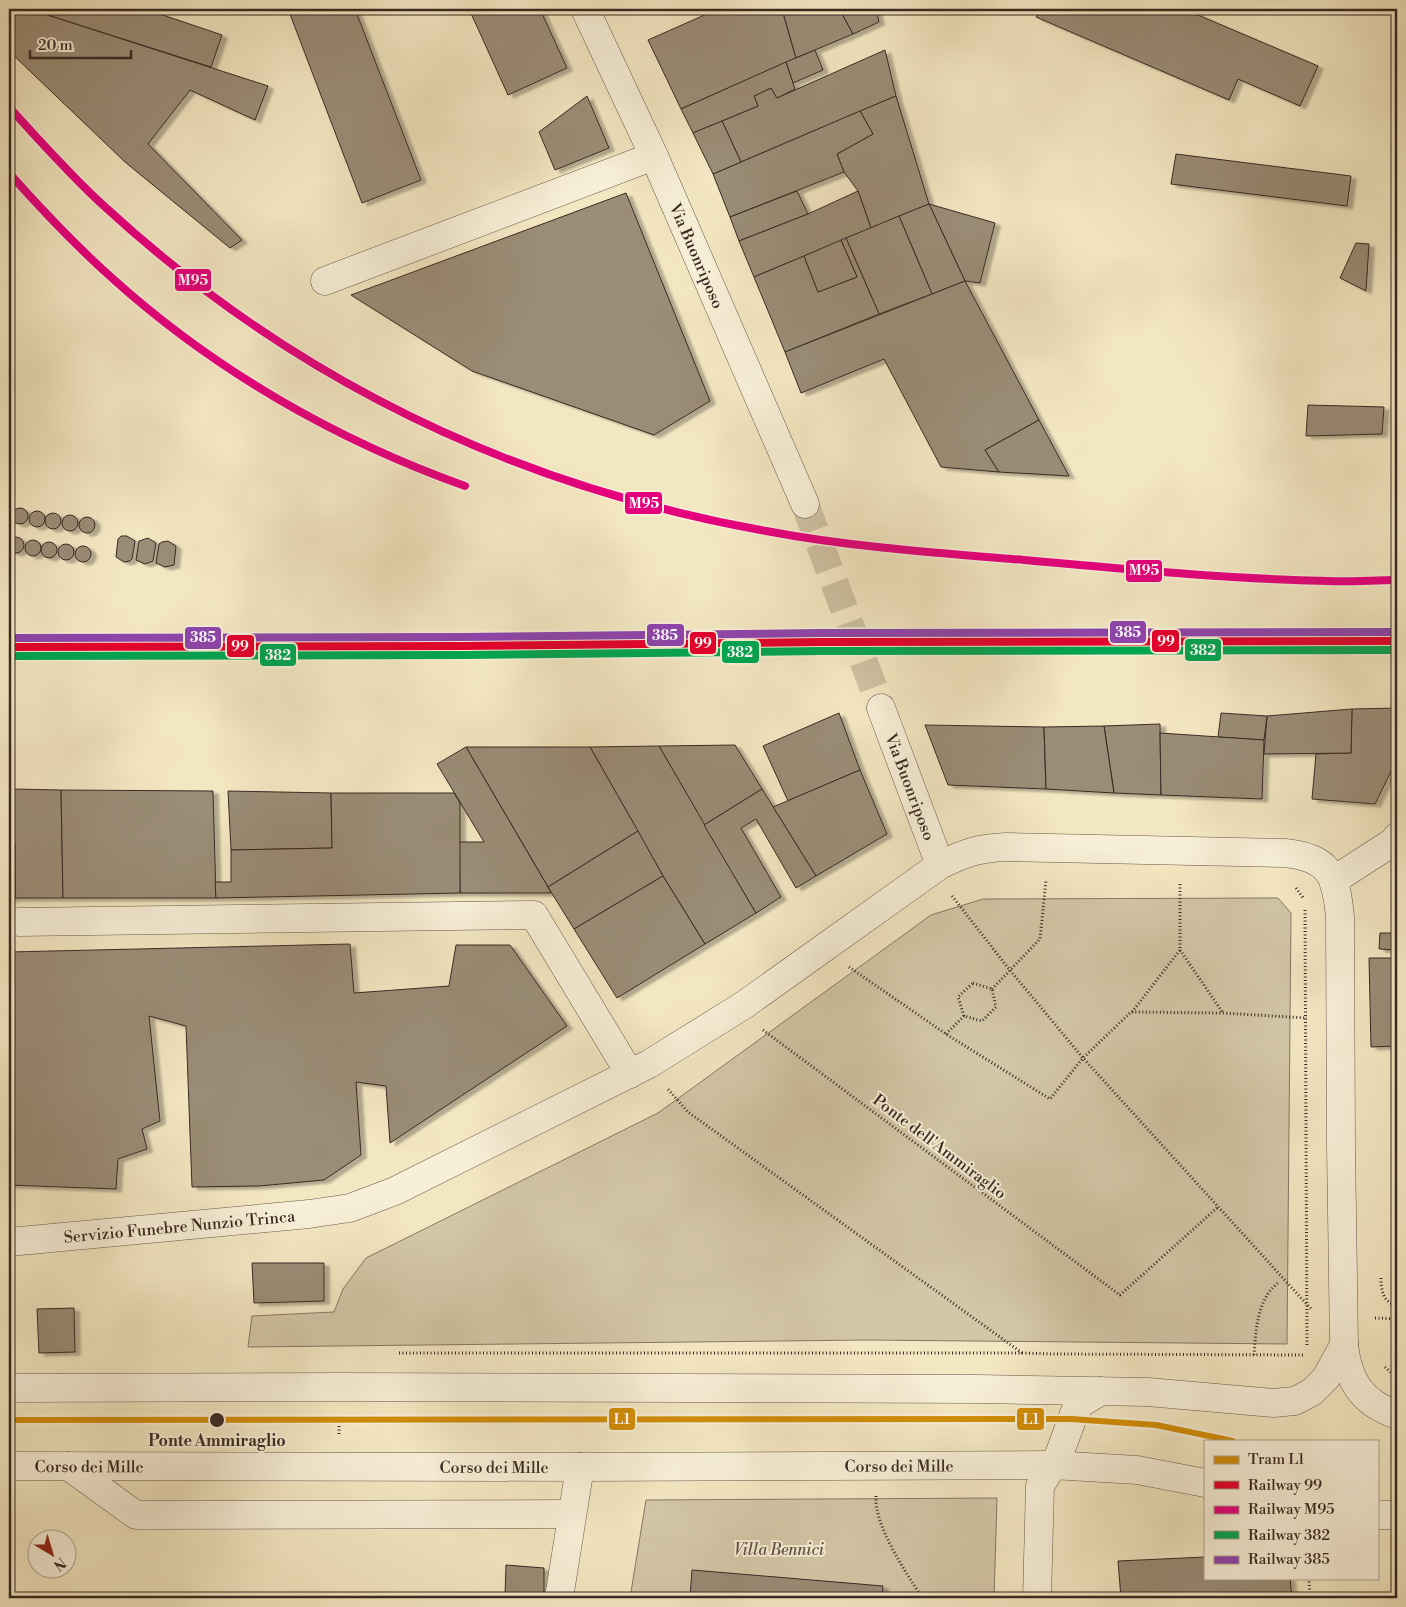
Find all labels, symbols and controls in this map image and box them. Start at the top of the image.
scale bar [30,28,131,60]
text: 20 m [38,36,73,55]
street label: Via Buonriposo [664,199,728,312]
line badge: M95 [174,268,212,292]
text: M95 [178,272,209,290]
line badge: M95 [624,491,663,515]
text: M95 [629,495,660,513]
line badge: M95 [1125,559,1163,583]
text: M95 [1129,562,1160,580]
line badge: 385 [1109,620,1147,644]
line badge: 385 [646,623,685,647]
text: 385 [1115,624,1141,642]
line badge: 385 [184,626,222,650]
text: 385 [652,627,678,645]
text: 385 [190,629,216,647]
line badge: 99 [1151,629,1180,653]
line badge: 99 [689,631,717,655]
text: 99 [1157,633,1175,651]
line badge: 99 [226,634,255,658]
text: 99 [694,635,712,653]
text: 99 [231,638,249,656]
line badge: 382 [1184,638,1222,662]
line badge: 382 [721,640,760,664]
text: 382 [1190,642,1216,660]
line badge: 382 [259,643,297,667]
text: 382 [727,644,753,662]
text: 382 [265,647,291,665]
street label: Via Buonriposo [880,730,939,843]
street label: Ponte dell'Ammiraglio [869,1090,1010,1204]
street label: Servizio Funebre Nunzio Trinca [63,1206,297,1248]
line badge: L1 [608,1407,636,1431]
line badge: L1 [1016,1407,1045,1431]
marker: Ponte Ammiraglio [208,1411,226,1429]
text: L1 [614,1411,630,1429]
text: L1 [1023,1411,1039,1429]
place label: Ponte Ammiraglio [148,1431,286,1451]
legend [1204,1440,1378,1580]
text: Tram L1 [1248,1450,1305,1469]
street label: Corso dei Mille [844,1456,954,1477]
street label: Corso dei Mille [34,1457,144,1477]
street label: Corso dei Mille [439,1458,549,1478]
text: Railway 99 [1248,1476,1322,1495]
text: Railway M95 [1248,1500,1335,1519]
text: Railway 382 [1248,1526,1330,1545]
north arrow [28,1530,78,1580]
park label: Villa Bennici [734,1540,824,1560]
text: Railway 385 [1248,1550,1330,1569]
text: N [49,1553,69,1574]

